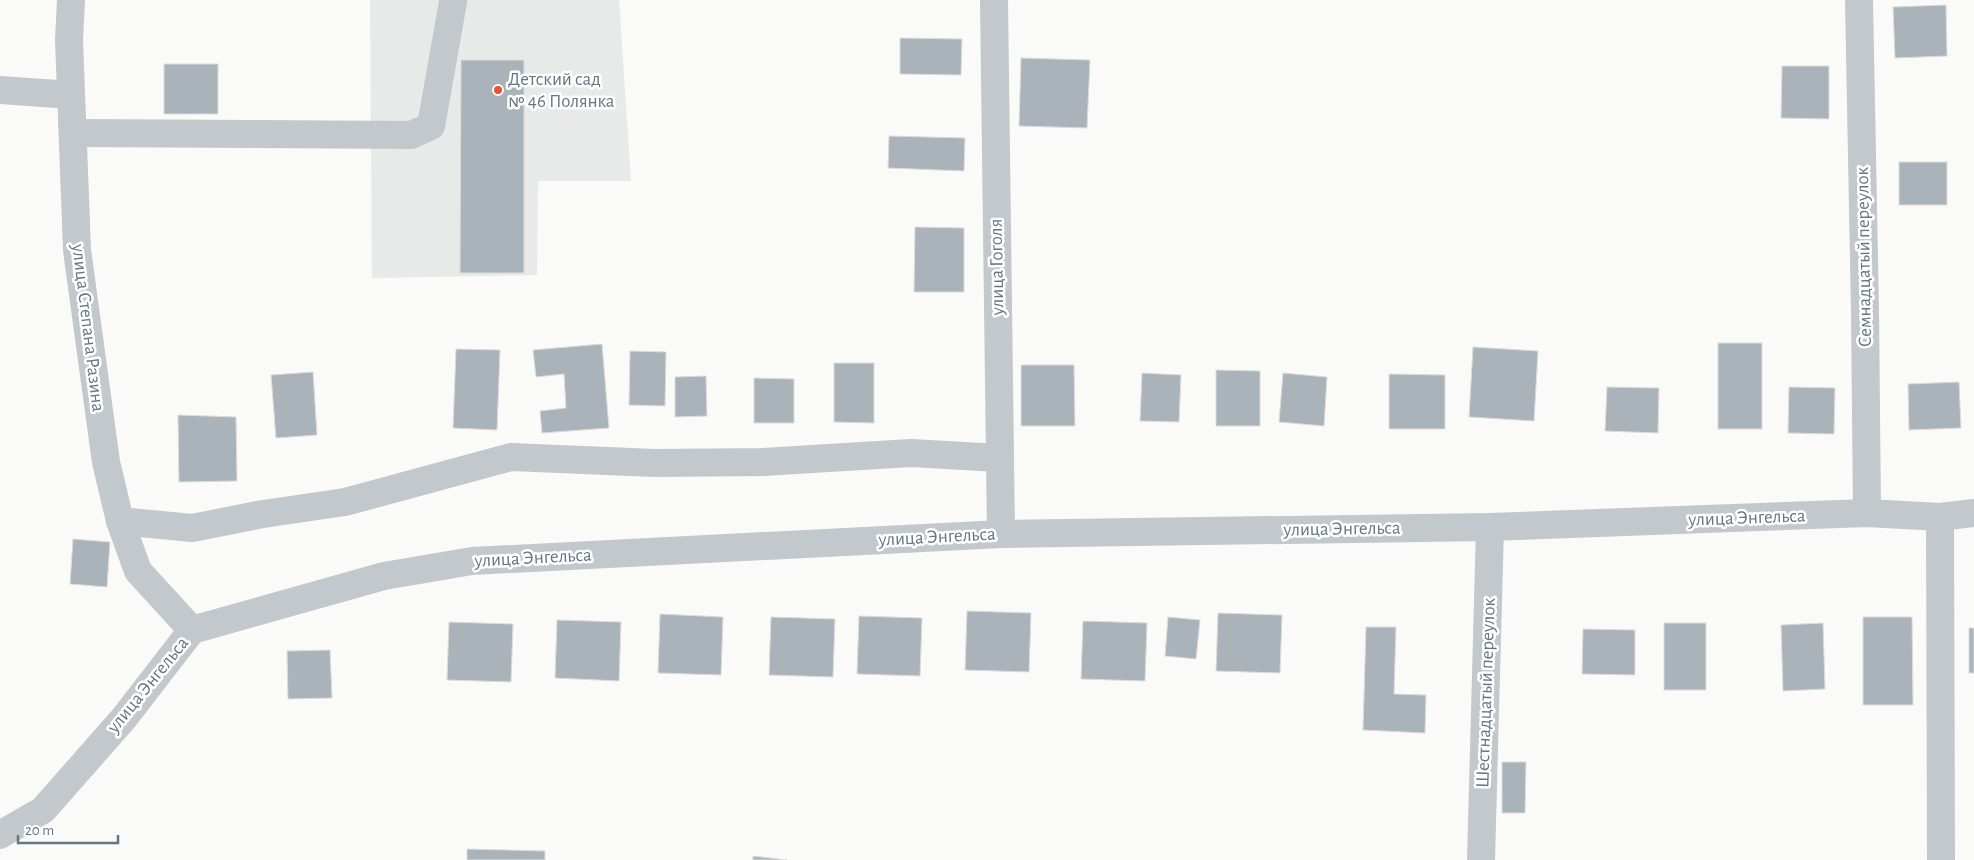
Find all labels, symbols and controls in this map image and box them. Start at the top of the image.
place label: Детский сад № 46 Полянка [508,70,615,111]
marker: Детский сад № 46 Полянка [492,84,504,96]
street label: Семнадцатый переулок [1853,166,1875,347]
street label: улица Гоголя [987,219,1007,316]
street label: улица Степана Разина [68,242,108,413]
street label: улица Энгельса [1687,506,1806,530]
street label: улица Энгельса [1282,518,1401,540]
street label: улица Энгельса [877,524,996,550]
street label: улица Энгельса [473,545,592,571]
street label: Шестнадцатый переулок [1473,597,1499,788]
street label: улица Энгельса [103,633,192,737]
scale bar [18,812,118,844]
text: 20 m [25,823,54,838]

